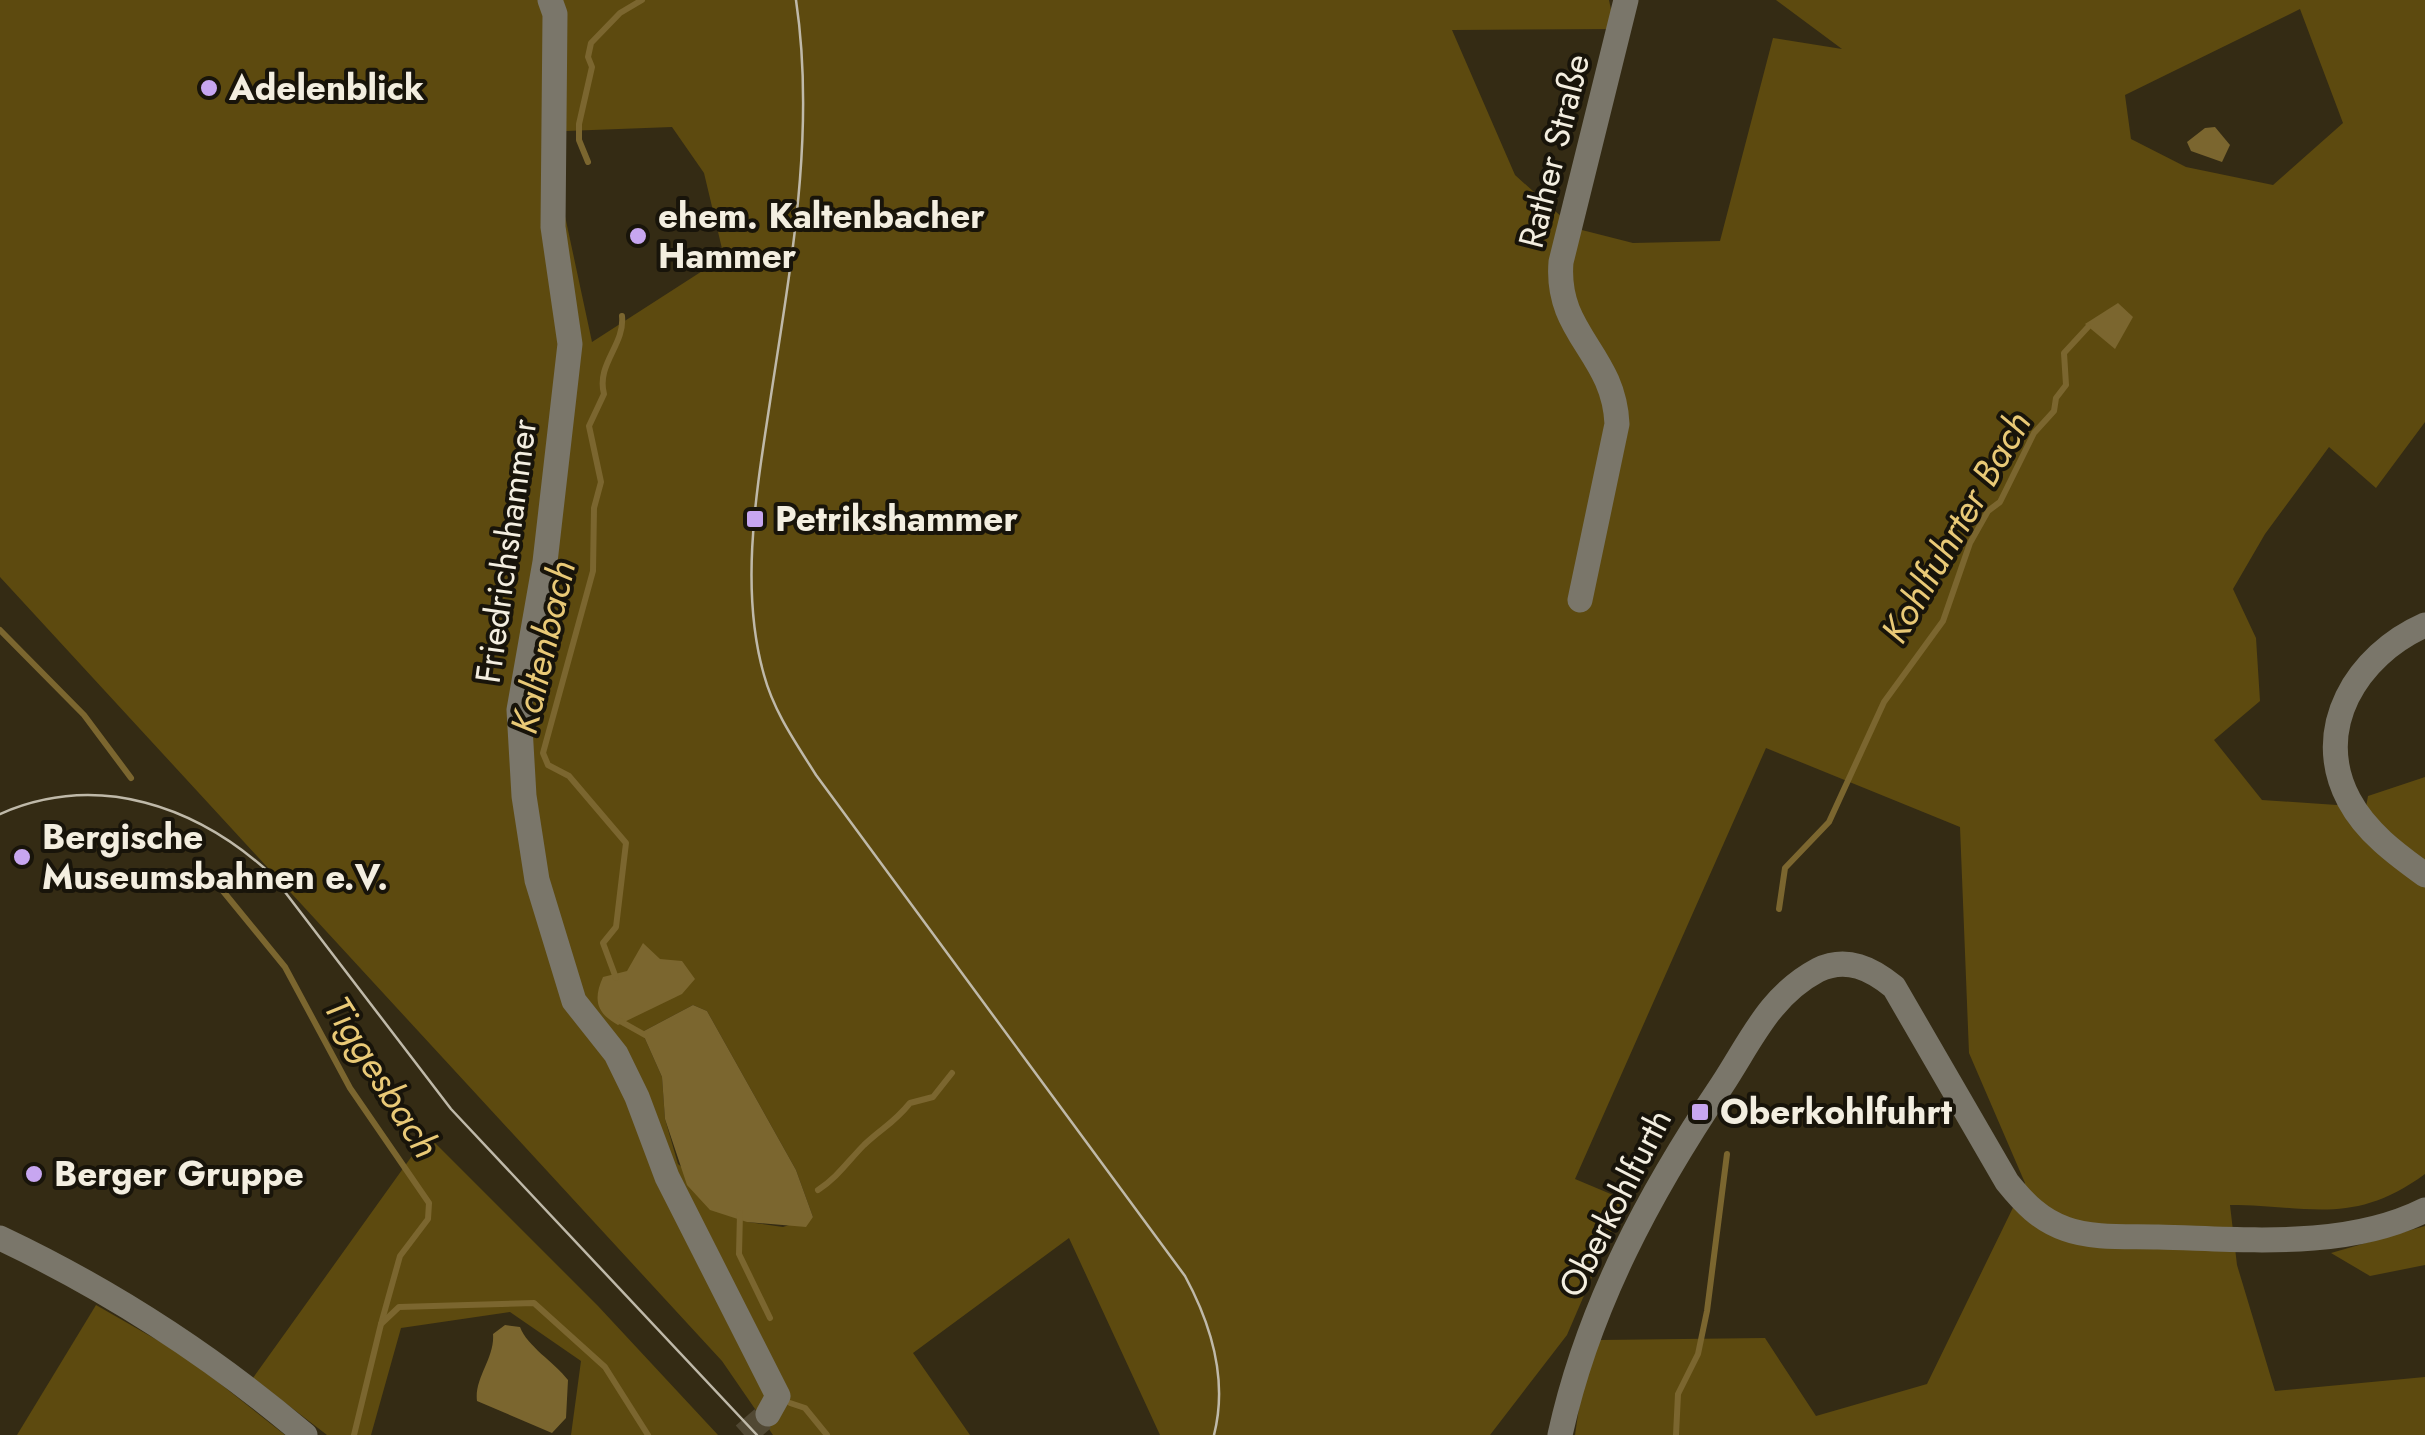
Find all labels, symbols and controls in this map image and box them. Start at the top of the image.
street label: Rather Straße [1506,49,1602,253]
place label: Adelenblick [228,63,424,113]
marker: Adelenblick [198,77,220,99]
place label: ehem. Kaltenbacher Hammer [658,191,985,281]
marker: ehem. Kaltenbacher Hammer [627,225,649,247]
water label: Kohlfuhrter Bach [1867,400,2044,653]
street label: Friedrichshammer [463,416,549,686]
place label: Petrikshammer [775,494,1018,544]
marker: Petrikshammer [744,508,766,530]
water label: Kaltenbach [496,555,589,739]
place label: Bergische Museumsbahnen e.V. [42,812,388,902]
marker: Bergische Museumsbahnen e.V. [11,846,33,868]
water label: Tiggesbach [311,985,454,1168]
place label: Oberkohlfuhrt [1720,1087,1952,1137]
street label: Oberkohlfurth [1546,1100,1684,1306]
marker: Oberkohlfuhrt [1689,1101,1711,1123]
place label: Berger Gruppe [54,1149,304,1199]
marker: Berger Gruppe [23,1163,45,1185]

